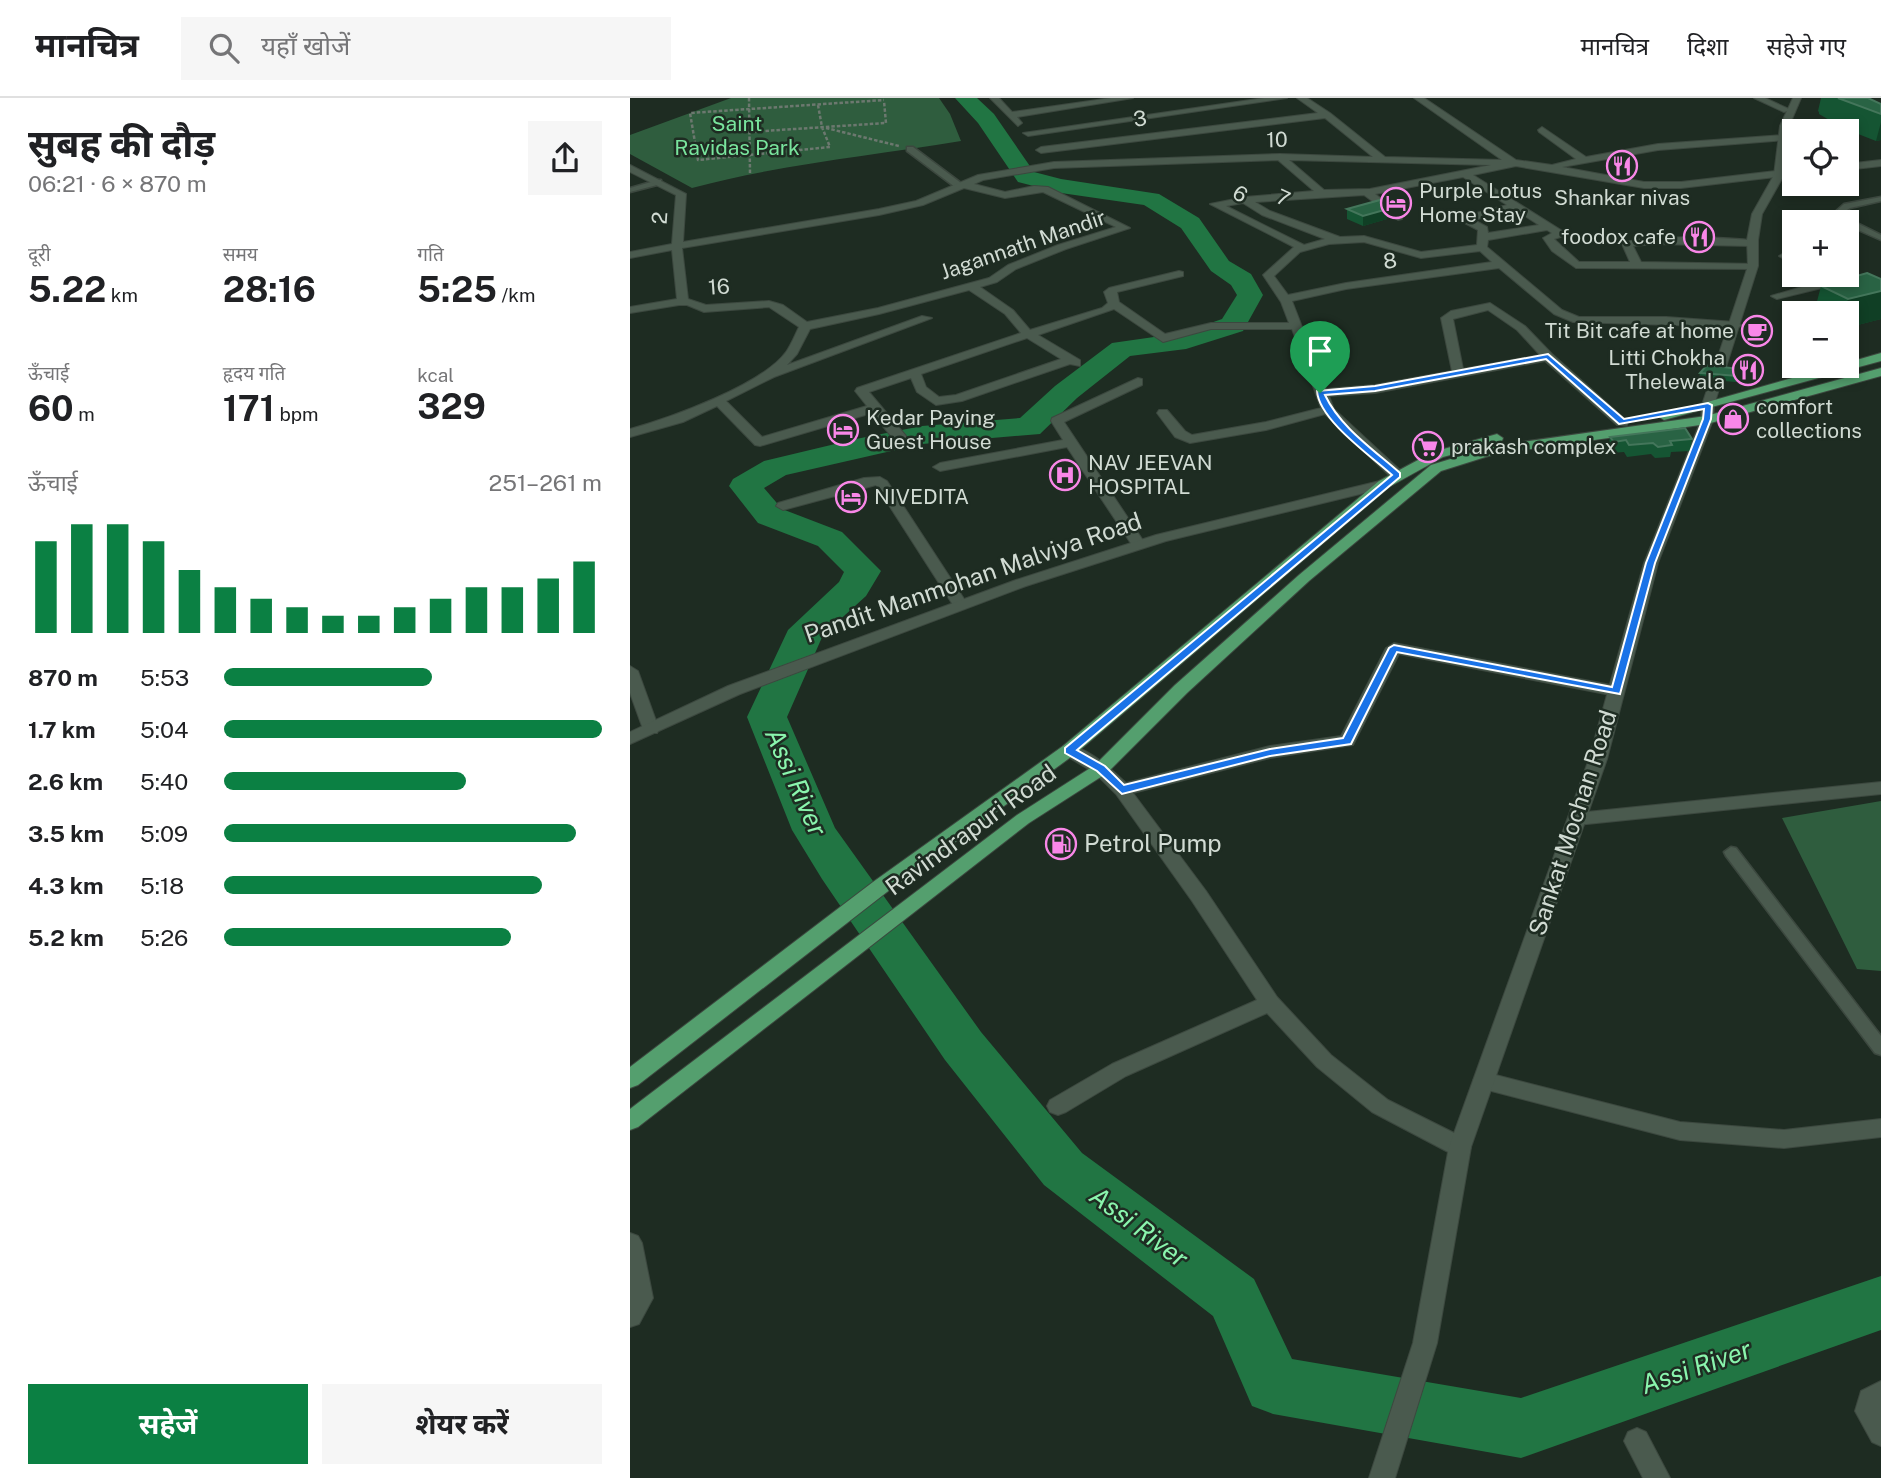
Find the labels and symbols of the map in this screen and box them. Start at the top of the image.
street label: 3 [1132,105,1148,132]
park label: Saint Ravidas Park [674,111,800,160]
street label: 10 [1266,127,1288,152]
restaurant icon: Shankar nivas [1605,149,1639,183]
place label: Purple Lotus Home Stay [1419,178,1542,227]
street label: 6 [1228,179,1252,208]
street label: 7 [1272,184,1294,212]
place label: Shankar nivas [1554,185,1690,210]
hotel icon: Purple Lotus Home Stay [1379,186,1413,220]
street label: Jagannath Mandir [937,204,1109,285]
street label: 2 [647,211,672,225]
restaurant icon: foodox cafe [1682,220,1716,254]
place label: foodox cafe [1561,224,1676,249]
street label: 8 [1381,247,1398,274]
street label: 16 [707,273,731,300]
cafe icon: Tit Bit cafe at home [1740,314,1774,348]
place label: Tit Bit cafe at home [1545,318,1734,343]
pin [1290,321,1350,393]
place label: Litti Chokha Thelewala [1608,345,1725,394]
restaurant icon: Litti Chokha Thelewala [1731,353,1765,387]
place label: comfort collections [1756,394,1862,443]
shop icon: comfort collections [1716,402,1750,436]
place label: Kedar Paying Guest House [866,405,995,454]
hotel icon: Kedar Paying Guest House [826,413,860,447]
supermarket icon: prakash complex [1411,430,1445,464]
place label: prakash complex [1451,434,1616,459]
place label: NAV JEEVAN HOSPITAL [1088,450,1212,499]
hospital icon: NAV JEEVAN HOSPITAL [1048,458,1082,492]
hotel icon: NIVEDITA [834,480,868,514]
place label: NIVEDITA [874,484,969,509]
street label: Pandit Manmohan Malviya Road [800,506,1145,648]
street label: Sankat Mochan Road [1522,706,1622,939]
water label: Assi River [759,723,834,841]
street label: Ravindrapuri Road [880,758,1061,900]
fuel station icon: Petrol Pump [1044,827,1078,861]
place label: Petrol Pump [1084,829,1222,857]
water label: Assi River [1084,1180,1195,1274]
water label: Assi River [1637,1333,1755,1400]

